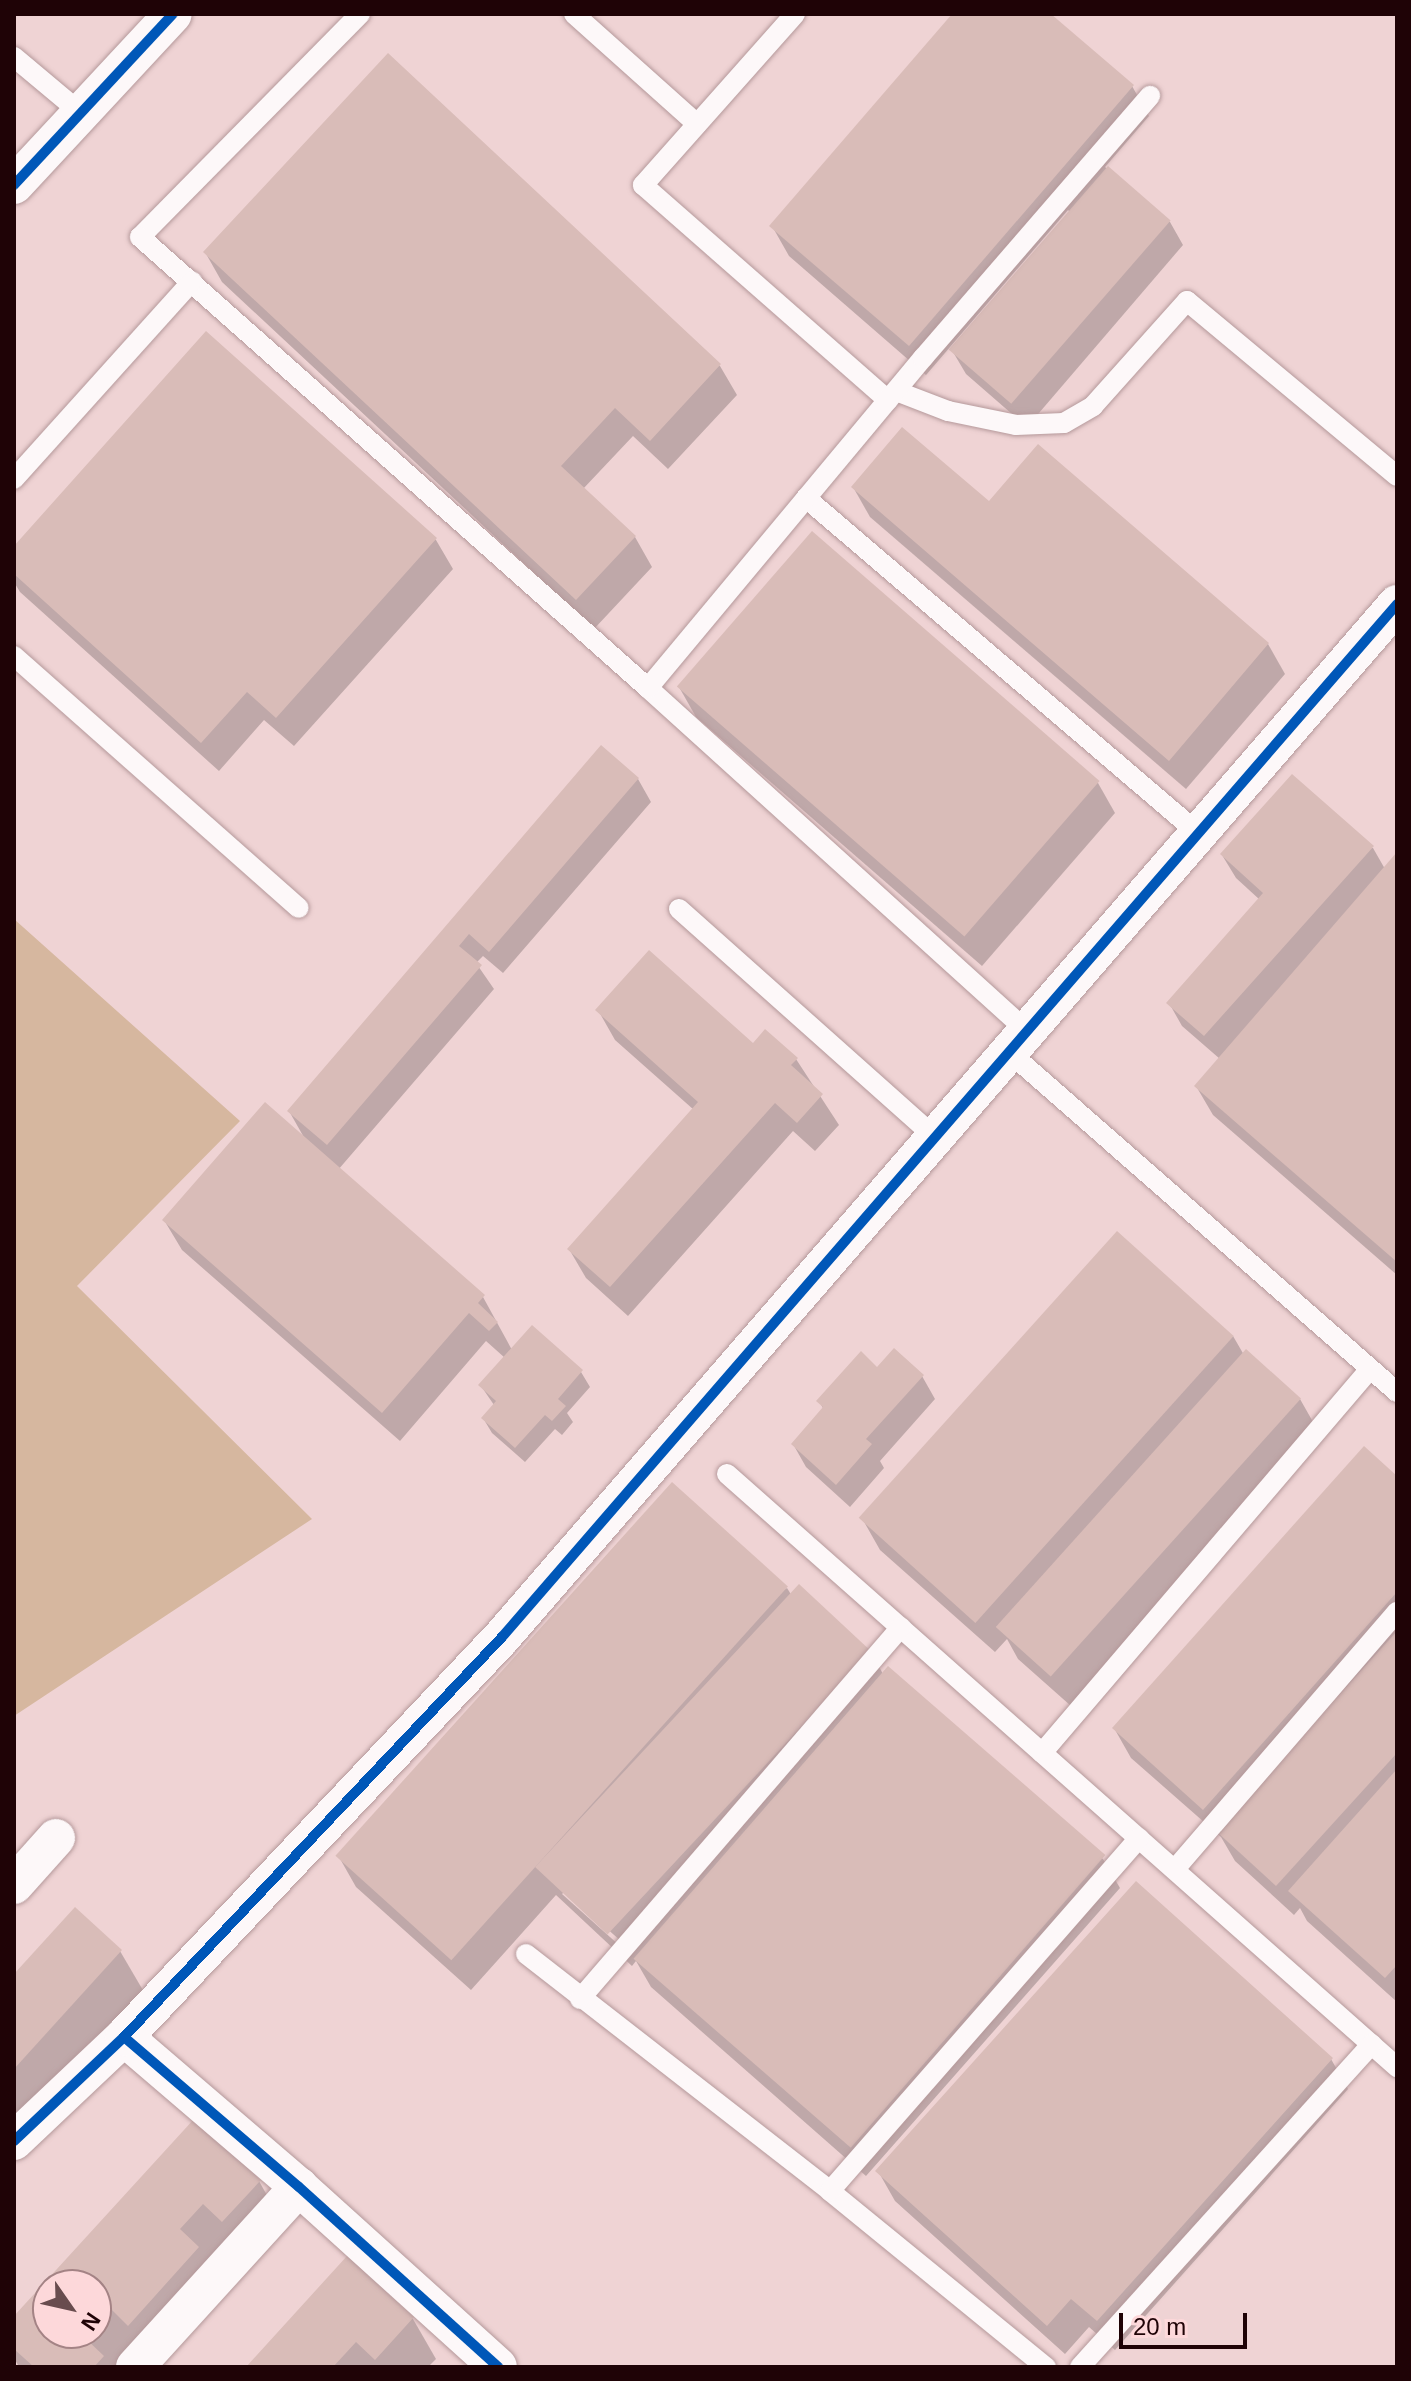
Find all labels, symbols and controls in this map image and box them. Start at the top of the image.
north arrow [32,2269,112,2349]
scale bar [1123,2297,1251,2347]
text: N [76,2308,105,2335]
text: 20 m [1133,2313,1186,2340]

